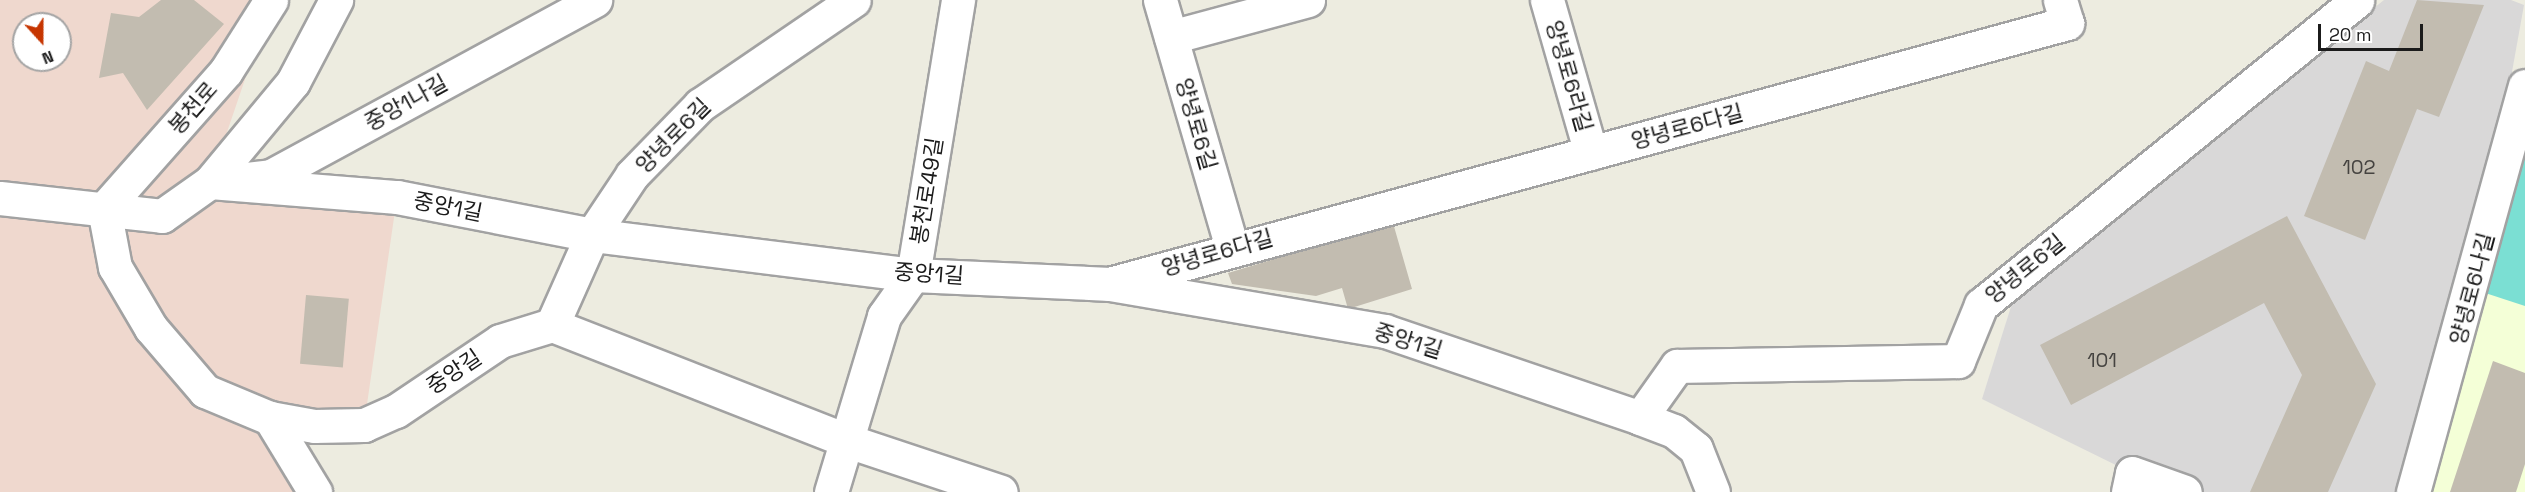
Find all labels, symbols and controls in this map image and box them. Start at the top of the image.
north arrow [12,12,72,72]
scale bar [2321,12,2426,50]
street label: 양녕로6라길 [1541,17,1597,135]
text: 20 m [2329,23,2372,46]
text: N [39,46,57,69]
street label: 중앙1나길 [360,70,452,136]
street label: 양녕로6길 [1170,75,1222,173]
street label: 봉천로 [163,76,223,140]
street label: 양녕로6길 [630,93,716,179]
street label: 양녕로6다길 [1628,99,1746,155]
street label: 봉천로49길 [906,136,948,246]
house number: 102 [2342,155,2376,179]
street label: 중앙1길 [411,187,485,227]
street label: 양녕로6다길 [1158,225,1276,281]
street label: 양녕로6길 [1980,229,2070,309]
street label: 양녕로6나길 [2444,230,2500,348]
street label: 중앙1길 [893,258,965,290]
street label: 중앙1길 [1371,318,1445,364]
street label: 중앙길 [421,344,487,400]
house number: 101 [2087,348,2117,372]

